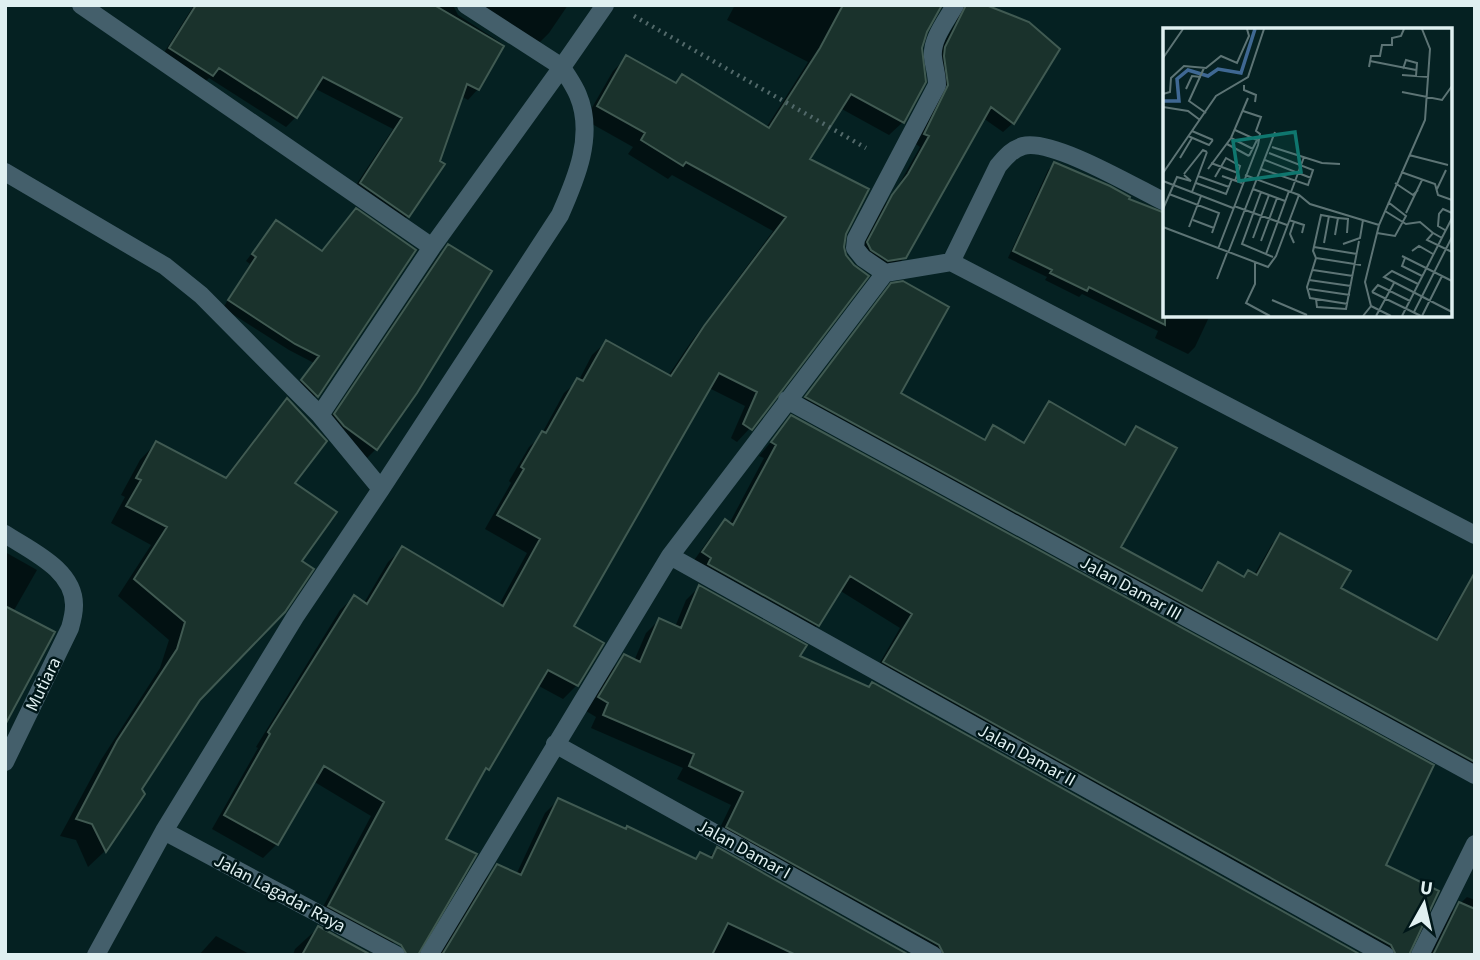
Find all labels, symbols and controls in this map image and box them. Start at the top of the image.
inset map [1163,28,1452,317]
street label: Jalan Damar III [1075,550,1186,627]
street label: Mutiara [20,653,67,715]
street label: Jalan Damar II [973,718,1080,793]
street label: Jalan Damar I [692,813,795,885]
street label: Jalan Lagadar Raya [210,848,350,939]
north arrow [1389,869,1459,939]
text: U [1418,874,1434,903]

